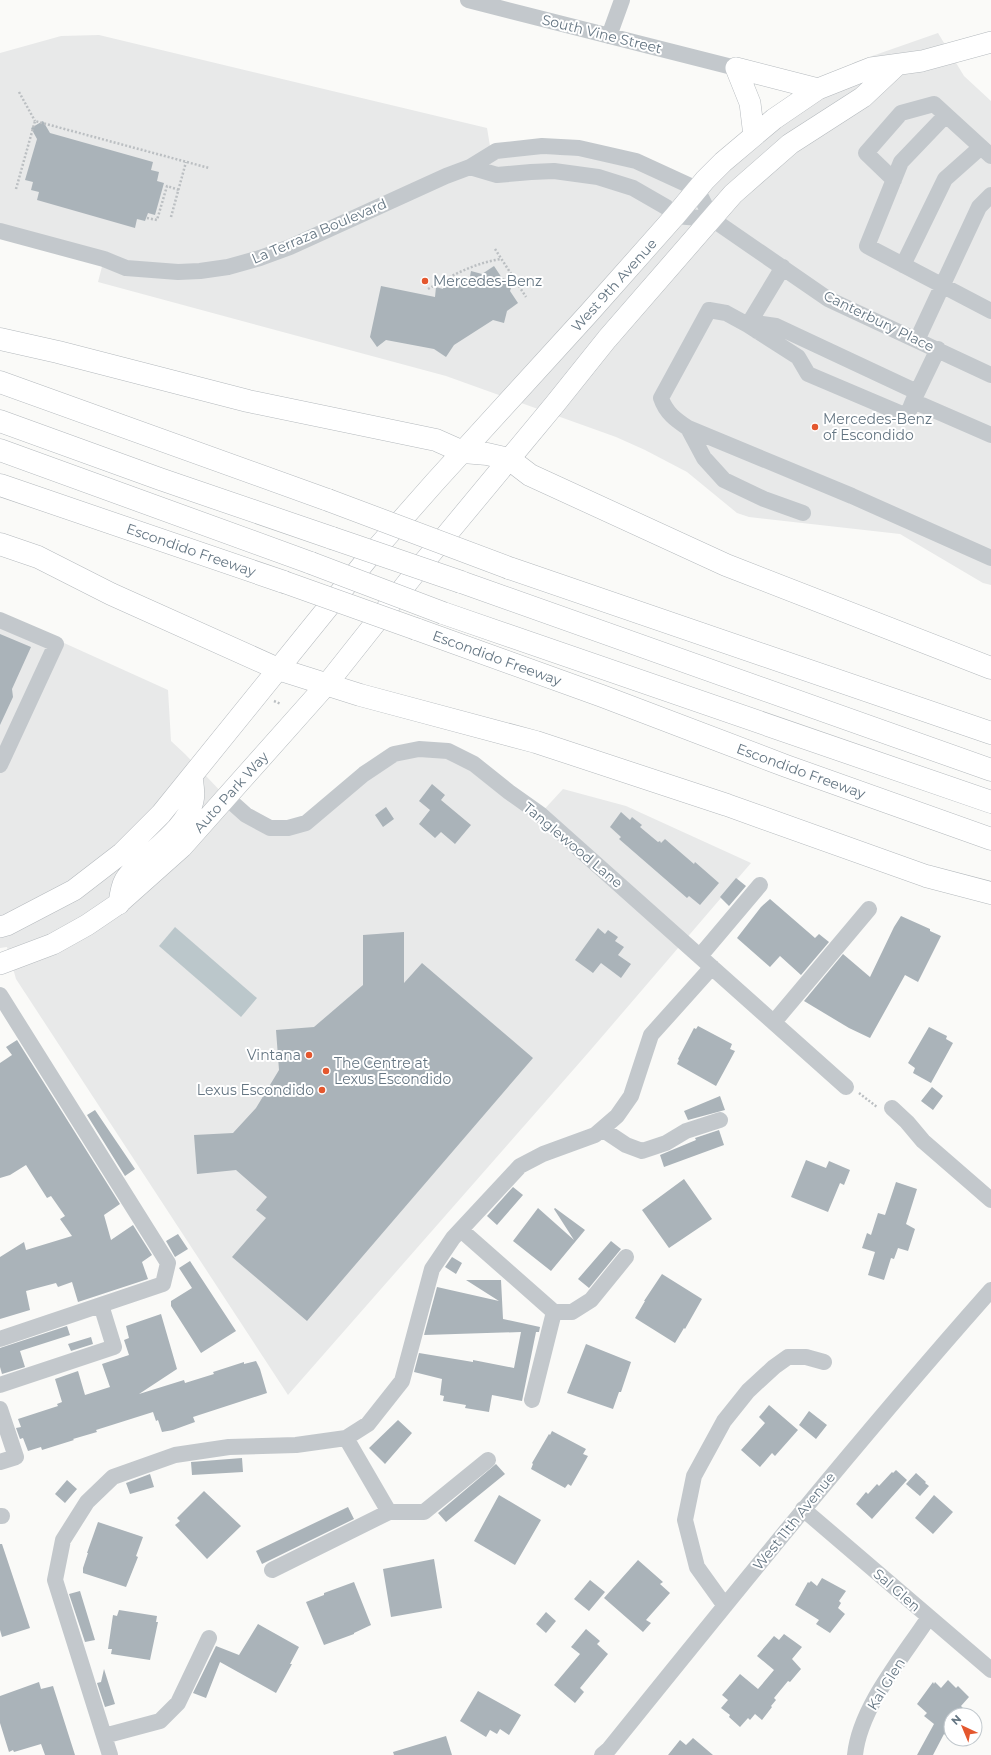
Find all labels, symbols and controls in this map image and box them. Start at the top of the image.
street label: South Vine Street [540,10,664,58]
street label: La Terraza Boulevard [249,194,389,268]
street label: West 9th Avenue [567,234,661,336]
place label: Mercedes-Benz [433,272,542,290]
marker: Mercedes-Benz [420,276,430,286]
street label: Canterbury Place [821,286,937,356]
place label: Mercedes-Benz of Escondido [823,410,932,444]
marker: Mercedes-Benz of Escondido [810,422,820,432]
street label: Escondido Freeway [124,519,259,581]
street label: Escondido Freeway [430,626,564,690]
street label: Escondido Freeway [734,739,868,803]
street label: Auto Park Way [190,747,272,836]
street label: Tanglewood Lane [520,798,626,892]
place label: Vintana [247,1046,301,1064]
marker: Vintana [304,1050,314,1060]
place label: The Centre at Lexus Escondido [334,1054,451,1088]
marker: The Centre at Lexus Escondido [321,1066,331,1076]
place label: Lexus Escondido [197,1081,314,1099]
marker: Lexus Escondido [317,1085,327,1095]
street label: West 11th Avenue [749,1468,839,1574]
street label: Sal Glen [870,1565,924,1615]
street label: Kal Glen [863,1655,909,1713]
north arrow [943,1707,983,1747]
text: N [948,1712,964,1728]

